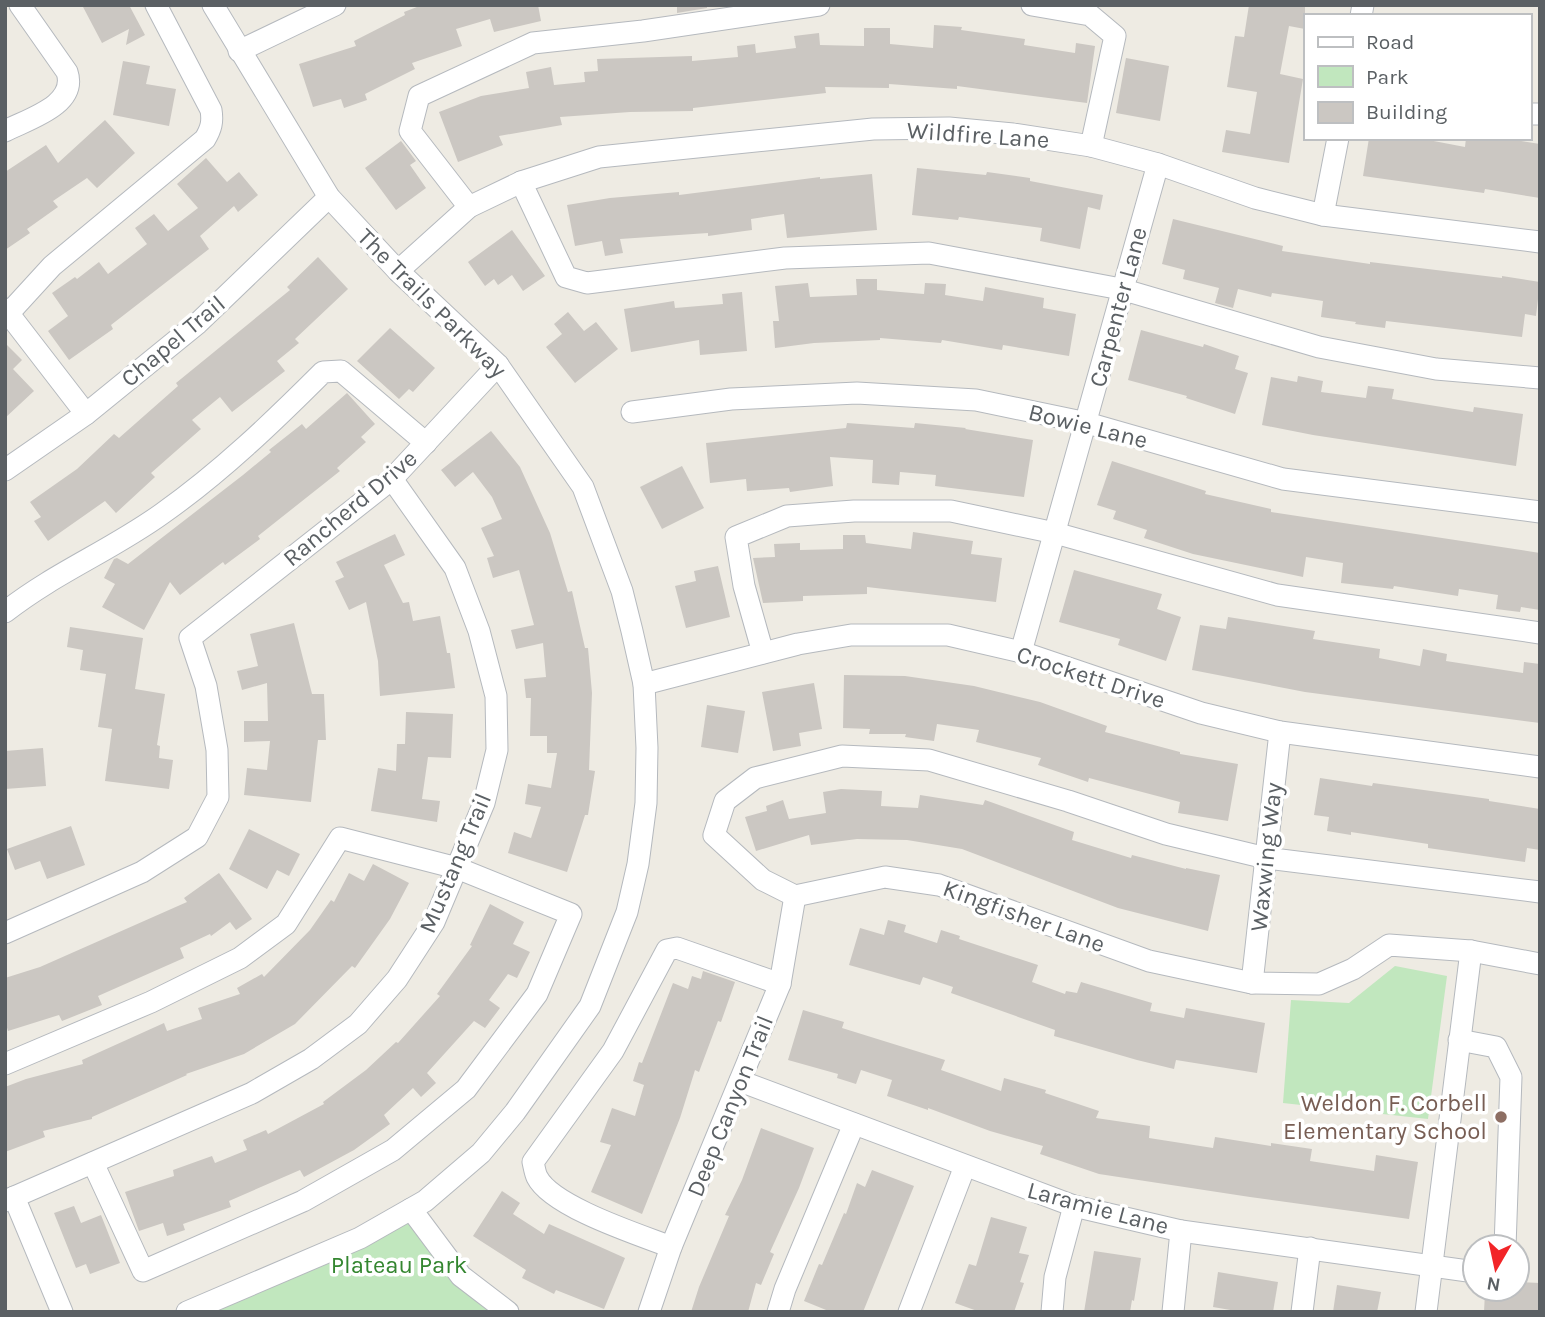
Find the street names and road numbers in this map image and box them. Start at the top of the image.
street label: Wildfire Lane [906,116,1050,154]
street label: The Trails Parkway [352,223,512,383]
street label: Carpenter Lane [1083,224,1153,390]
street label: Chapel Trail [115,289,231,393]
street label: Bowie Lane [1026,398,1150,454]
street label: Rancherd Drive [277,444,423,572]
street label: Crockett Drive [1013,640,1169,714]
street label: Waxwing Way [1244,781,1288,933]
street label: Mustang Trail [413,789,497,937]
street label: Kingfisher Lane [939,874,1109,958]
street label: Deep Canyon Trail [681,1011,779,1201]
street label: Laramie Lane [1024,1176,1172,1240]

